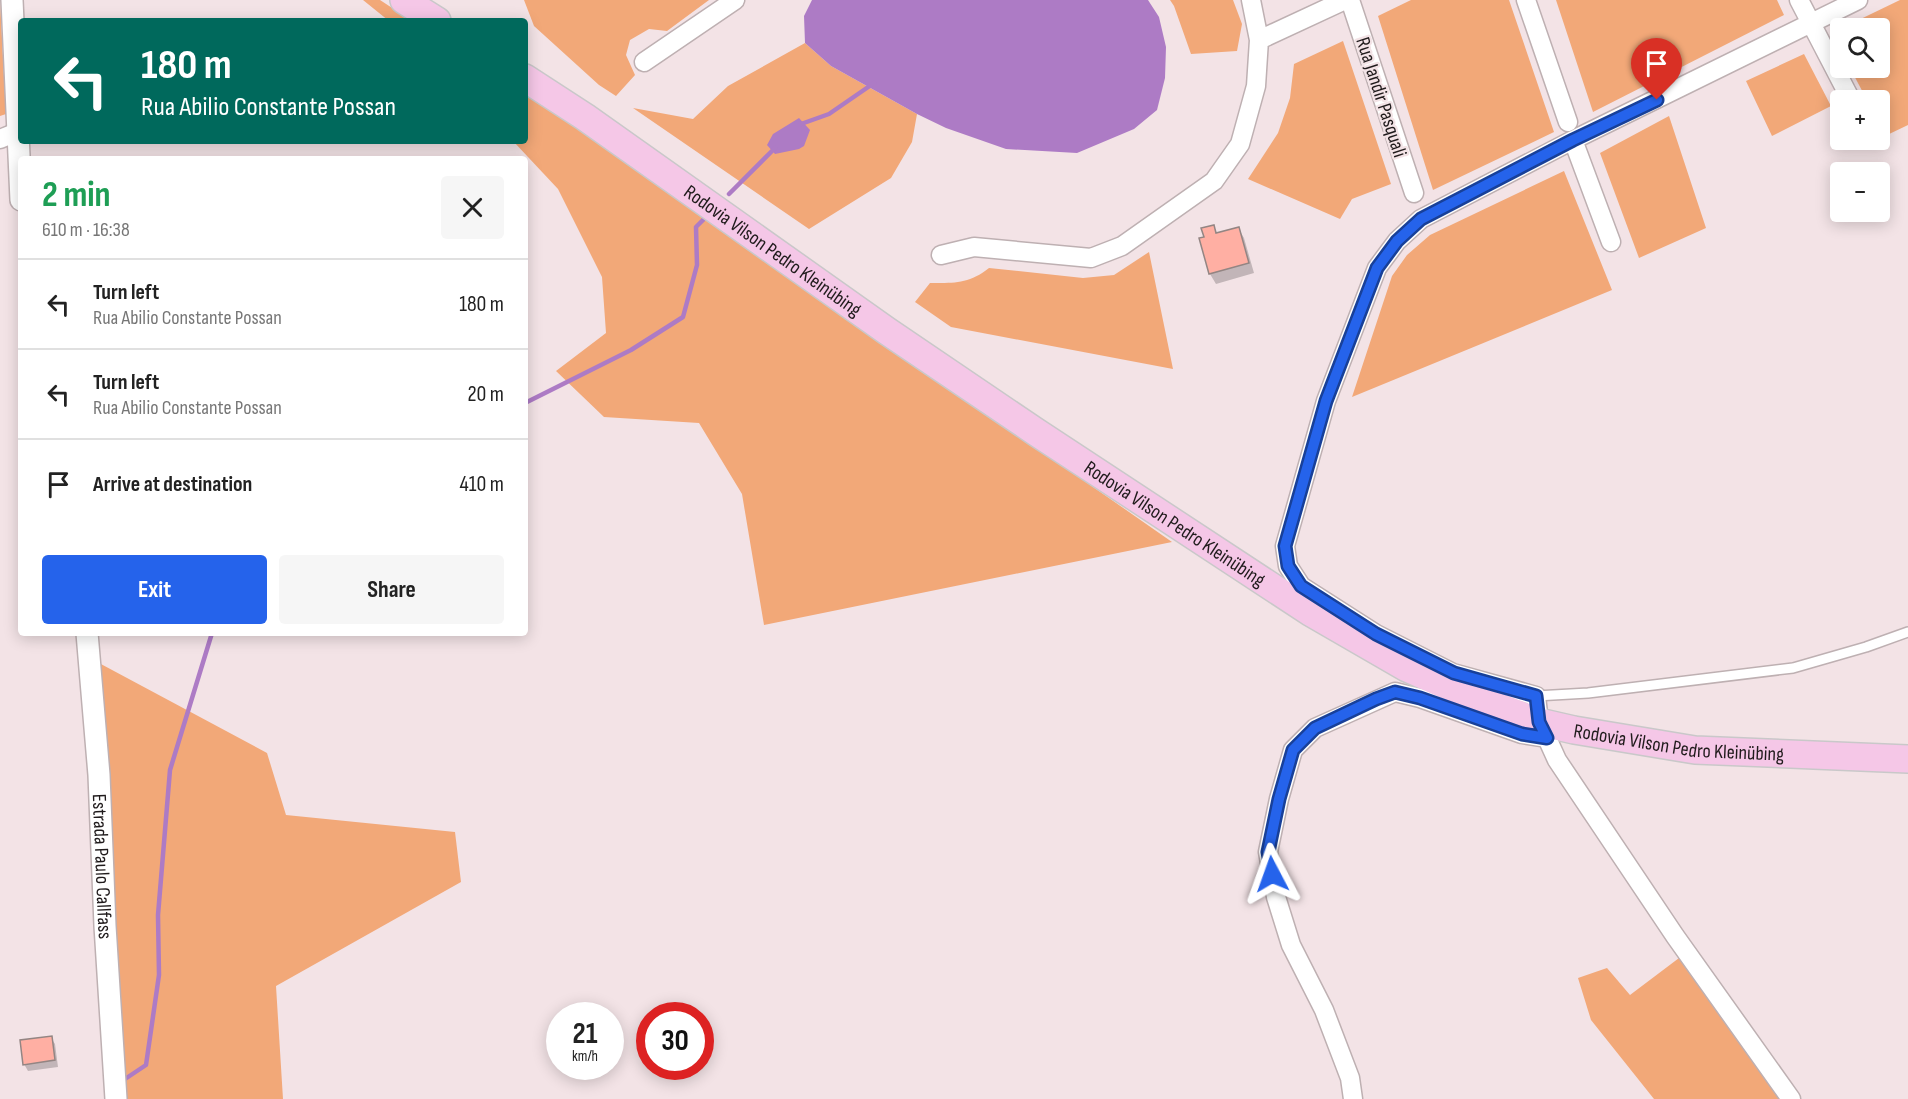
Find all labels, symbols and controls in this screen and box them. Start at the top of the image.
map controls [1830,18,1890,222]
button: search [1830,18,1890,78]
street label: Rua Jandir Pasquali [1350,34,1412,161]
pin [1631,38,1682,100]
text: 180 m [141,40,232,91]
icon: left [42,42,120,120]
icon: arrive [1640,47,1673,80]
button: + [1830,90,1890,150]
text: Rua Abilio Constante Possan [141,91,396,123]
button: − [1830,162,1890,222]
text: 2 min [42,174,111,217]
button: close [441,176,504,239]
street label: Rodovia Vilson Pedro Kleinübing [679,180,866,322]
text: 610 m · 16:38 [42,218,130,242]
text: Turn left [93,279,159,306]
icon: left [42,288,75,321]
text: 180 m [459,291,504,318]
text: Rua Abilio Constante Possan [93,306,282,330]
text: Turn left [93,369,159,396]
icon: left [42,378,75,411]
text: 20 m [468,381,504,408]
text: Rua Abilio Constante Possan [93,396,282,420]
street label: Rodovia Vilson Pedro Kleinübing [1079,456,1270,592]
icon: arrive [42,468,75,501]
text: Arrive at destination [93,471,252,498]
text: 410 m [460,471,504,498]
button: Exit [42,555,267,624]
button: Share [279,555,504,624]
street label: Rodovia Vilson Pedro Kleinübing [1572,719,1785,767]
street label: Estrada Paulo Callfass [87,793,117,940]
position arrow [1240,842,1304,906]
speed limit sign: 30 [636,1002,714,1080]
text: 21 [573,1016,597,1052]
text: km/h [572,1047,598,1066]

